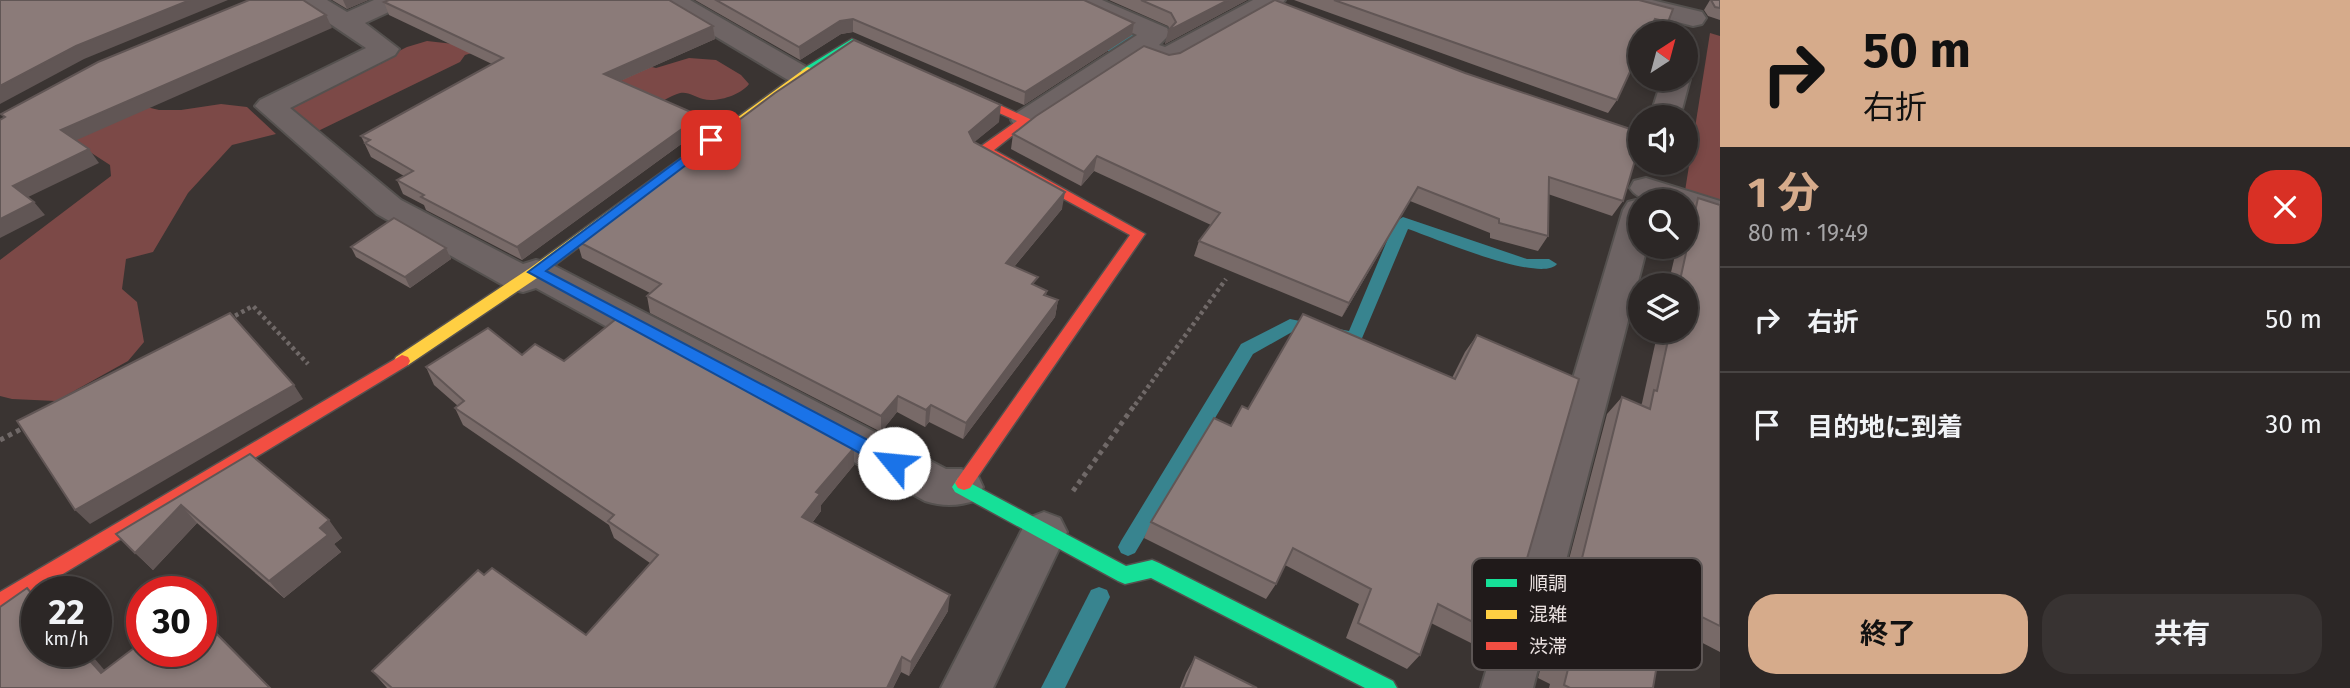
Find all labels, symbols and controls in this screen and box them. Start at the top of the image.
north arrow [1628,21,1698,91]
map controls [1628,21,1698,343]
text: 50 m [1863,21,1971,80]
icon: right [1748,28,1839,119]
text: 右折 [1863,88,1927,126]
button: sound [1628,105,1698,175]
pin [681,110,741,170]
icon: arrive [692,121,730,159]
text: 1 分 [1748,168,1819,218]
button: close [2248,170,2322,244]
button: search [1628,189,1698,259]
text: 80 m · 19:49 [1748,219,1868,247]
button: layers [1628,273,1698,343]
icon: right [1748,301,1786,339]
text: 50 m [2265,304,2322,335]
text: 右折 [1807,307,1859,338]
icon: arrive [1748,406,1786,444]
text: 30 m [2265,409,2322,440]
text: 目的地に到着 [1807,412,1963,443]
position arrow [857,426,931,500]
legend [1472,558,1702,670]
text: 順調 [1529,572,1567,595]
speed limit sign: 30 [126,576,217,667]
text: 22 [48,591,85,633]
button: 終了 [1748,594,2028,674]
button: 共有 [2042,594,2322,674]
text: 混雑 [1529,603,1567,626]
text: km/h [44,628,89,650]
text: 渋滞 [1529,635,1567,658]

